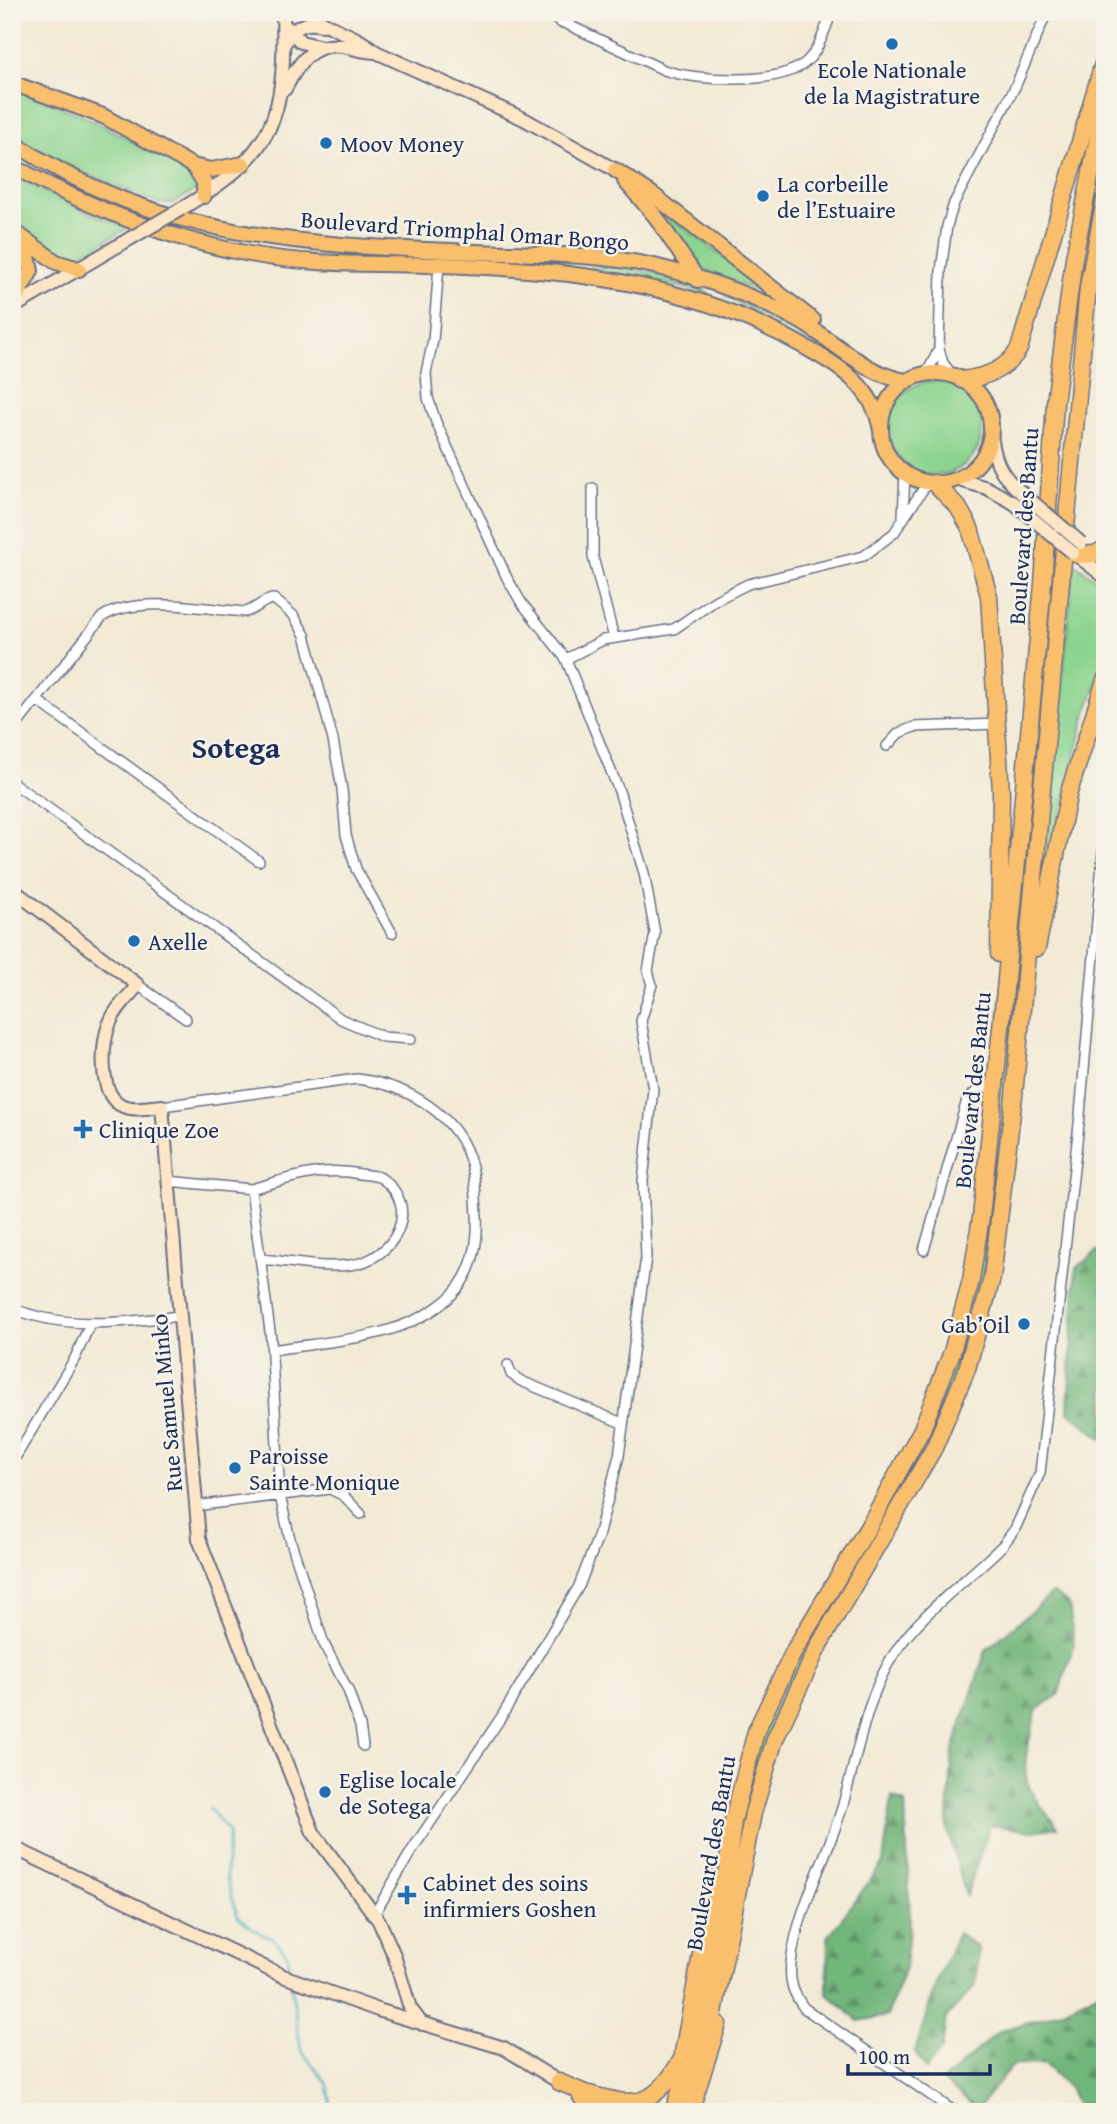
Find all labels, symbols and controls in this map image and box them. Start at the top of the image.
marker: Ecole Nationale de la Magistrature [884,36,900,52]
place label: Ecole Nationale de la Magistrature [804,53,980,112]
place label: Moov Money [340,127,465,160]
marker: Moov Money [318,135,334,151]
place label: La corbeille de l’Estuaire [777,167,896,226]
marker: La corbeille de l’Estuaire [755,188,771,204]
street label: Boulevard Triomphal Omar Bongo [300,202,630,258]
street label: Boulevard des Bantu [1000,426,1046,626]
district label: Sotega [192,725,281,769]
place label: Axelle [148,925,208,958]
marker: Axelle [126,933,142,949]
street label: Boulevard des Bantu [945,989,999,1190]
place label: Clinique Zoe [99,1113,219,1146]
marker: Clinique Zoe [73,1119,93,1139]
place label: Gab’Oil [941,1308,1010,1341]
street label: Rue Samuel Minko [142,1313,190,1493]
marker: Gab’Oil [1016,1316,1032,1332]
place label: Paroisse Sainte Monique [249,1439,400,1498]
marker: Paroisse Sainte Monique [227,1460,243,1476]
street label: Boulevard des Bantu [677,1752,744,1953]
place label: Eglise locale de Sotega [339,1763,457,1822]
marker: Eglise locale de Sotega [317,1784,333,1800]
place label: Cabinet des soins infirmiers Goshen [423,1866,597,1925]
marker: Cabinet des soins infirmiers Goshen [397,1885,417,1905]
scale bar [848,2033,989,2077]
text: 100 m [858,2041,910,2072]

